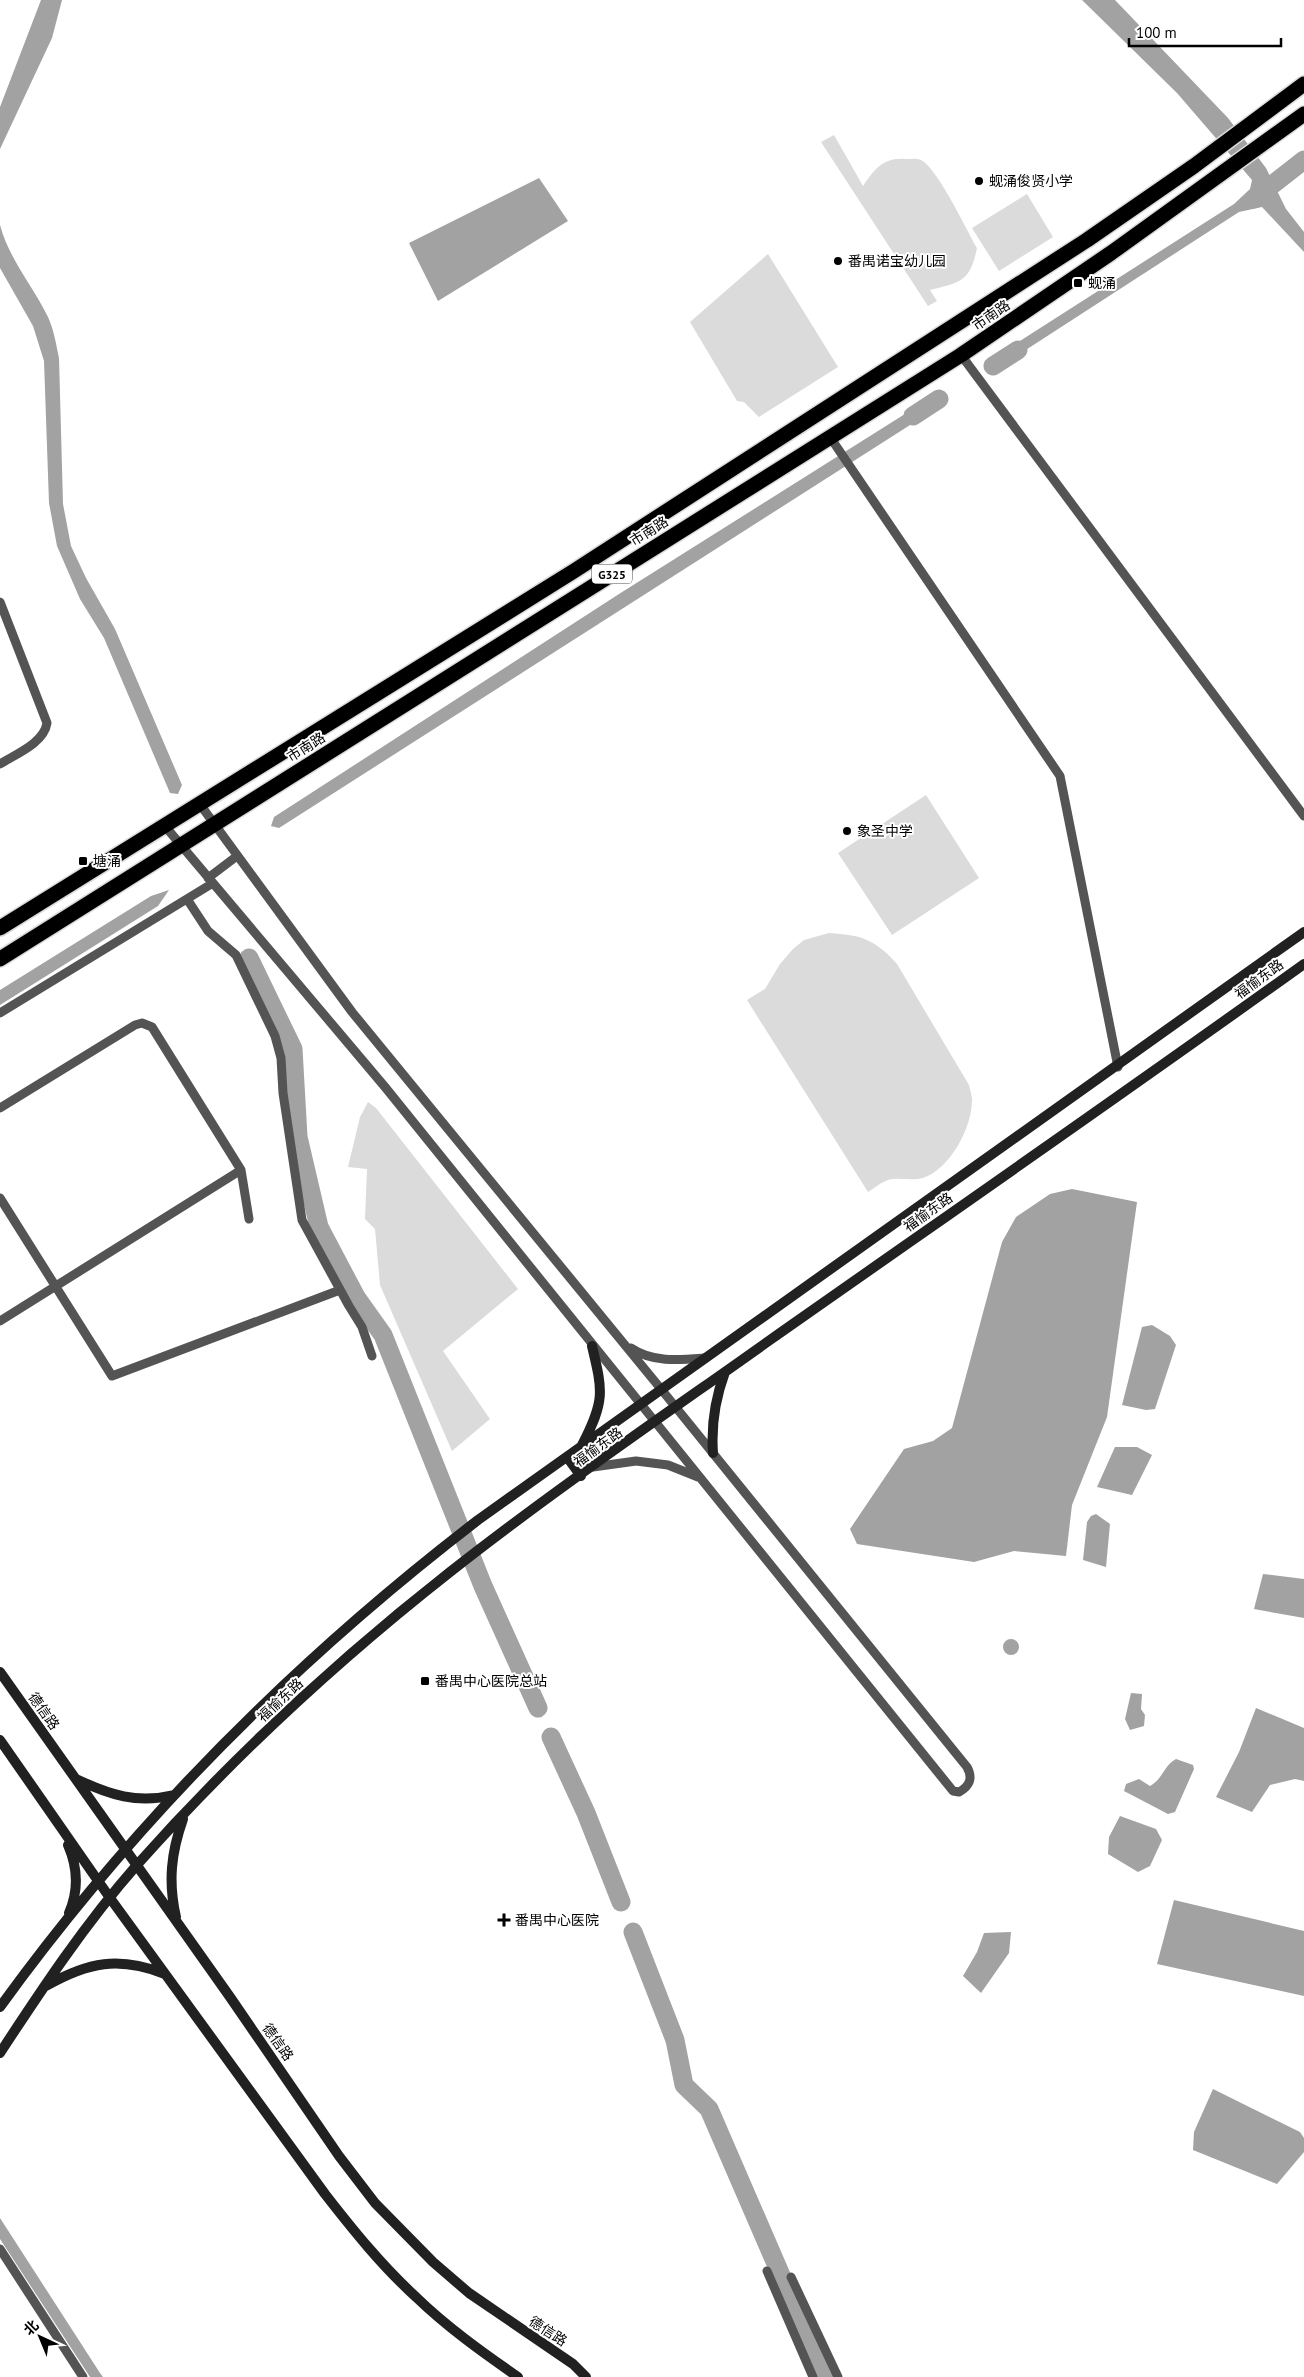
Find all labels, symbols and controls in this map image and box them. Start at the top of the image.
scale bar [1129,15,1282,47]
text: 100 m [1136,23,1177,42]
place label: 蚬涌俊贤小学 [989,172,1073,190]
marker: 蚬涌俊贤小学 [973,175,985,187]
place label: 番禺诺宝幼儿园 [848,252,946,270]
marker: 番禺诺宝幼儿园 [832,255,844,267]
place label: 蚬涌 [1088,274,1116,292]
marker: 蚬涌 [1072,277,1084,289]
street label: 市南路 [969,296,1013,334]
street label: 市南路 [626,512,672,550]
road number: G325 [592,564,632,584]
street label: 市南路 [283,728,329,766]
place label: 象圣中学 [857,822,913,840]
marker: 象圣中学 [841,825,853,837]
place label: 塘涌 [93,852,121,870]
marker: 塘涌 [77,855,89,867]
street label: 福愉东路 [1231,955,1287,1003]
street label: 福愉东路 [900,1189,956,1235]
street label: 福愉东路 [570,1423,626,1471]
place label: 番禺中心医院总站 [435,1672,547,1690]
street label: 福愉东路 [253,1674,307,1726]
marker: 番禺中心医院总站 [419,1675,431,1687]
street label: 德信路 [25,1689,63,1733]
place label: 番禺中心医院 [515,1911,599,1929]
marker: 番禺中心医院 [497,1913,511,1927]
street label: 德信路 [259,2020,297,2064]
north arrow [15,2312,65,2362]
street label: 德信路 [525,2312,571,2350]
text: 北 [20,2316,42,2339]

